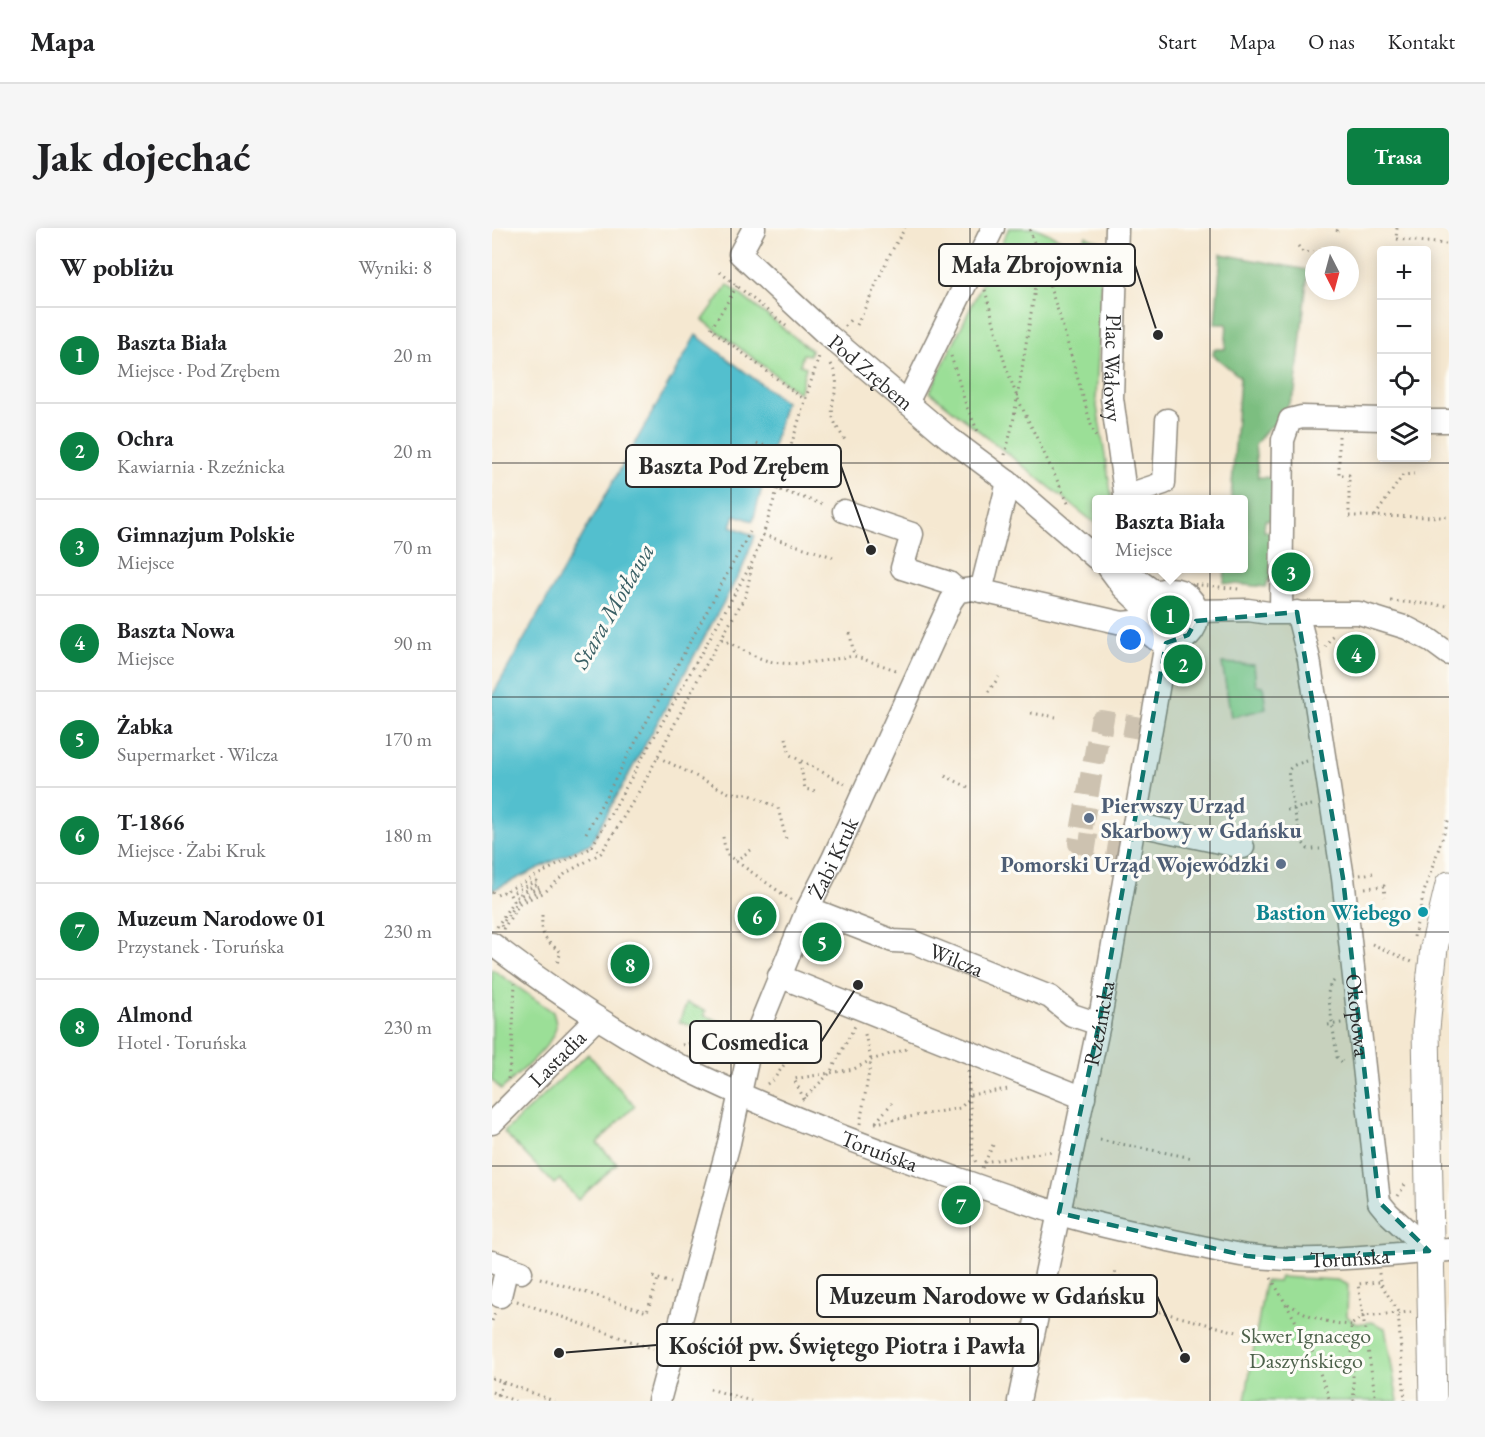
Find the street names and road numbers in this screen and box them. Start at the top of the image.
street label: Plac Wałowy [1097,314,1129,424]
street label: Pod Zrębem [822,328,920,417]
street label: Żabi Kruk [801,812,865,904]
street label: Wilcza [925,936,988,984]
street label: Okopowa [1339,972,1377,1058]
street label: Rzeźnicka [1077,978,1121,1069]
street label: Lastadia [522,1023,592,1093]
street label: Toruńska [836,1123,922,1179]
street label: Toruńska [1309,1241,1391,1274]

